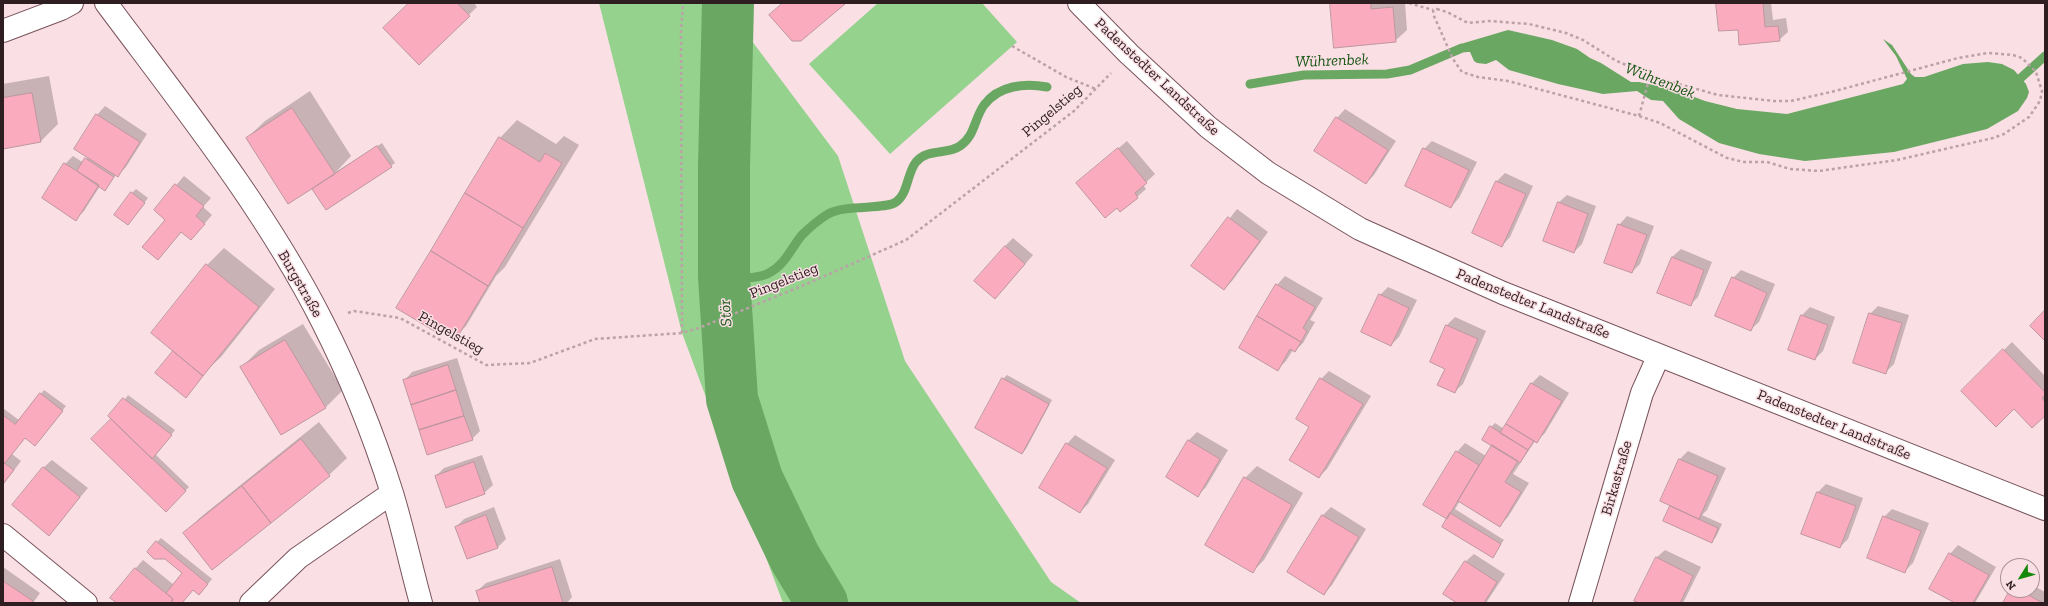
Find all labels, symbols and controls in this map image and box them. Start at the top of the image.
street label: Padenstedter Landstraße [1091,14,1223,140]
water label: Wührenbek [1295,50,1369,72]
water label: Wührenbek [1622,59,1698,103]
street label: Pingelstieg [1019,81,1085,141]
street label: Burgstraße [274,247,326,321]
street label: Pingelstieg [747,259,821,303]
street label: Padenstedter Landstraße [1454,265,1612,343]
water label: Stör [715,299,737,327]
street label: Pingelstieg [415,308,487,358]
street label: Padenstedter Landstraße [1755,386,1913,464]
street label: Birkastraße [1598,438,1636,518]
north arrow [2000,558,2040,598]
text: N [2003,578,2019,592]

